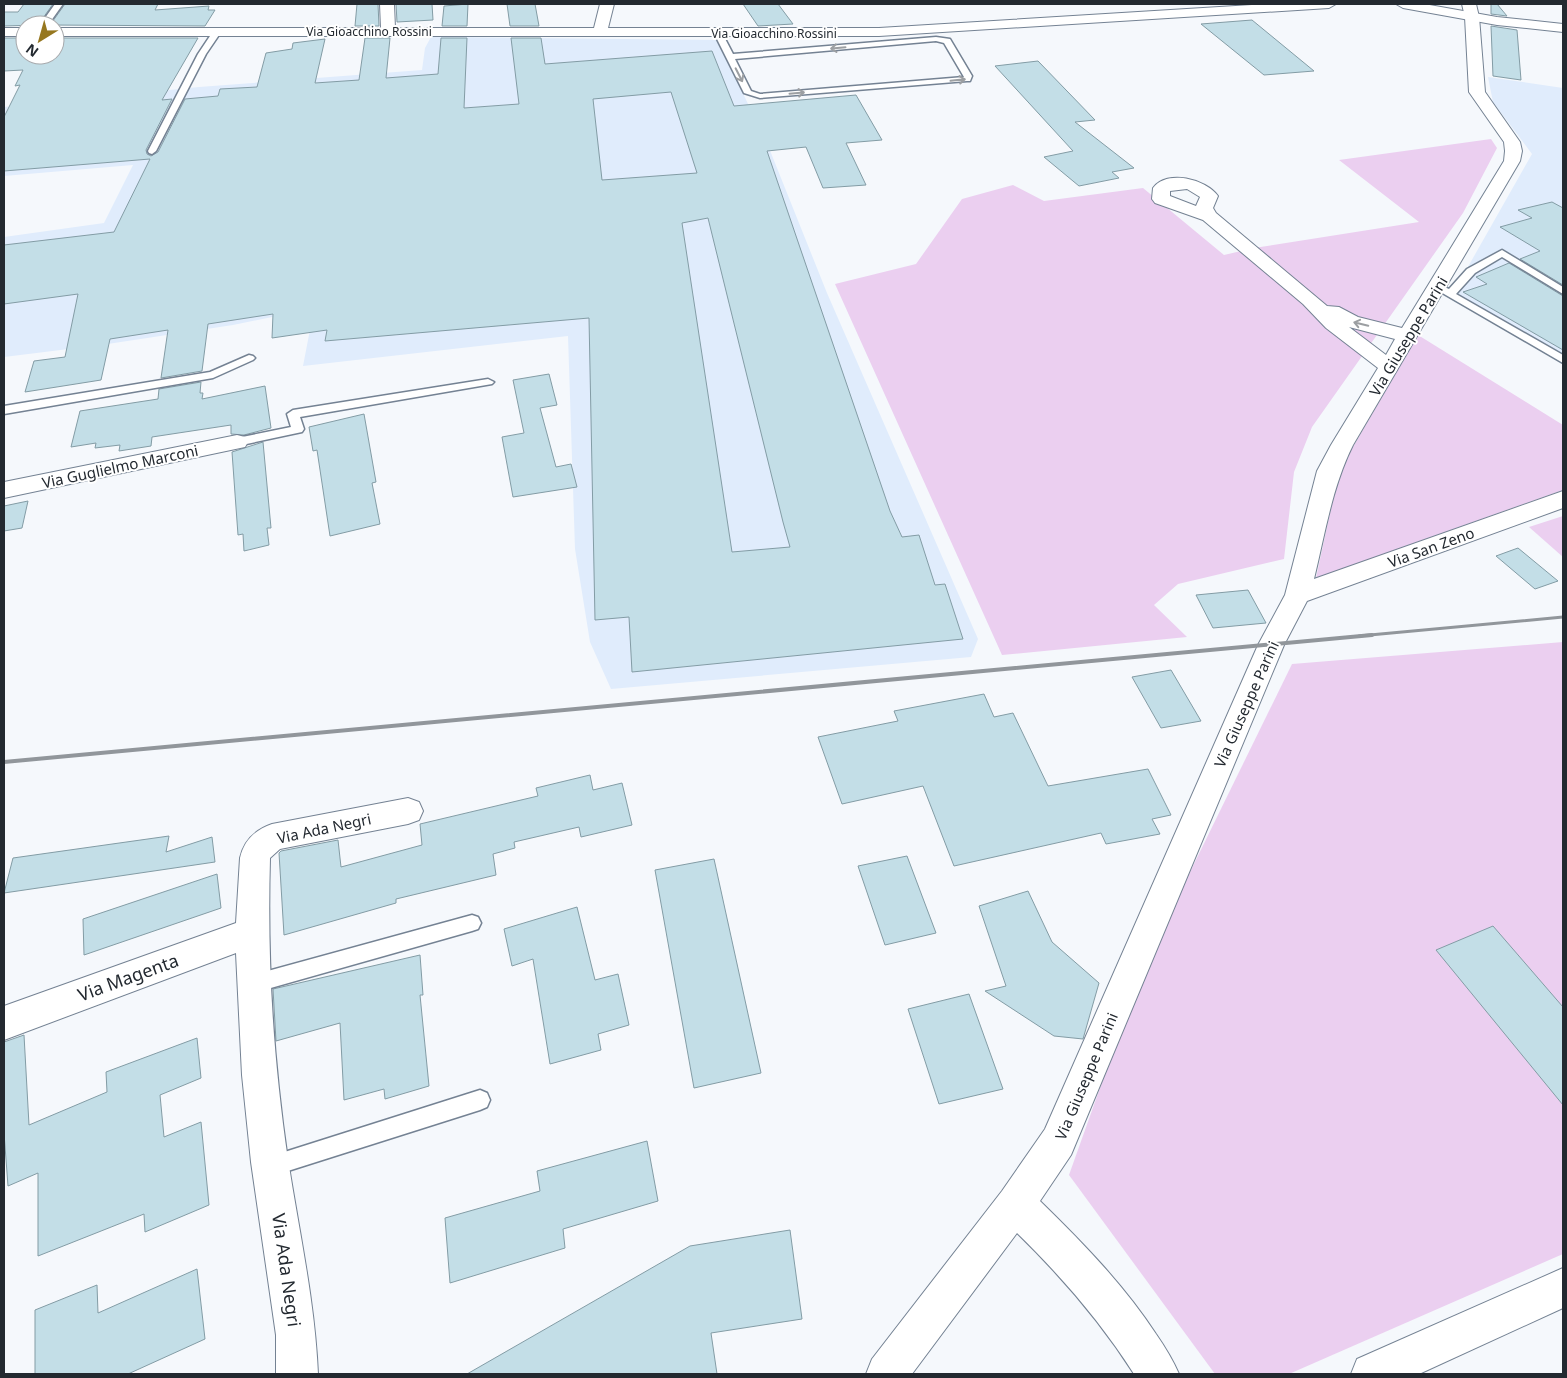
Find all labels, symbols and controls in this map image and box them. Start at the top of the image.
north arrow [15,15,65,65]
street label: Via Gioacchino Rossini [306,23,432,40]
street label: Via Gioacchino Rossini [711,25,837,42]
text: N [22,40,42,62]
one-way arrow [830,43,846,52]
one-way arrow [735,67,745,82]
one-way arrow [950,75,966,85]
one-way arrow [788,89,804,98]
street label: Via Giuseppe Parini [1364,272,1452,400]
one-way arrow [1354,319,1370,328]
street label: Via Guglielmo Marconi [40,440,200,492]
street label: Via San Zeno [1385,522,1477,572]
street label: Via Giuseppe Parini [1209,638,1283,770]
street label: Via Ada Negri [275,808,373,848]
street label: Via Magenta [74,948,182,1006]
street label: Via Giuseppe Parini [1050,1009,1122,1143]
street label: Via Ada Negri [267,1212,307,1328]

